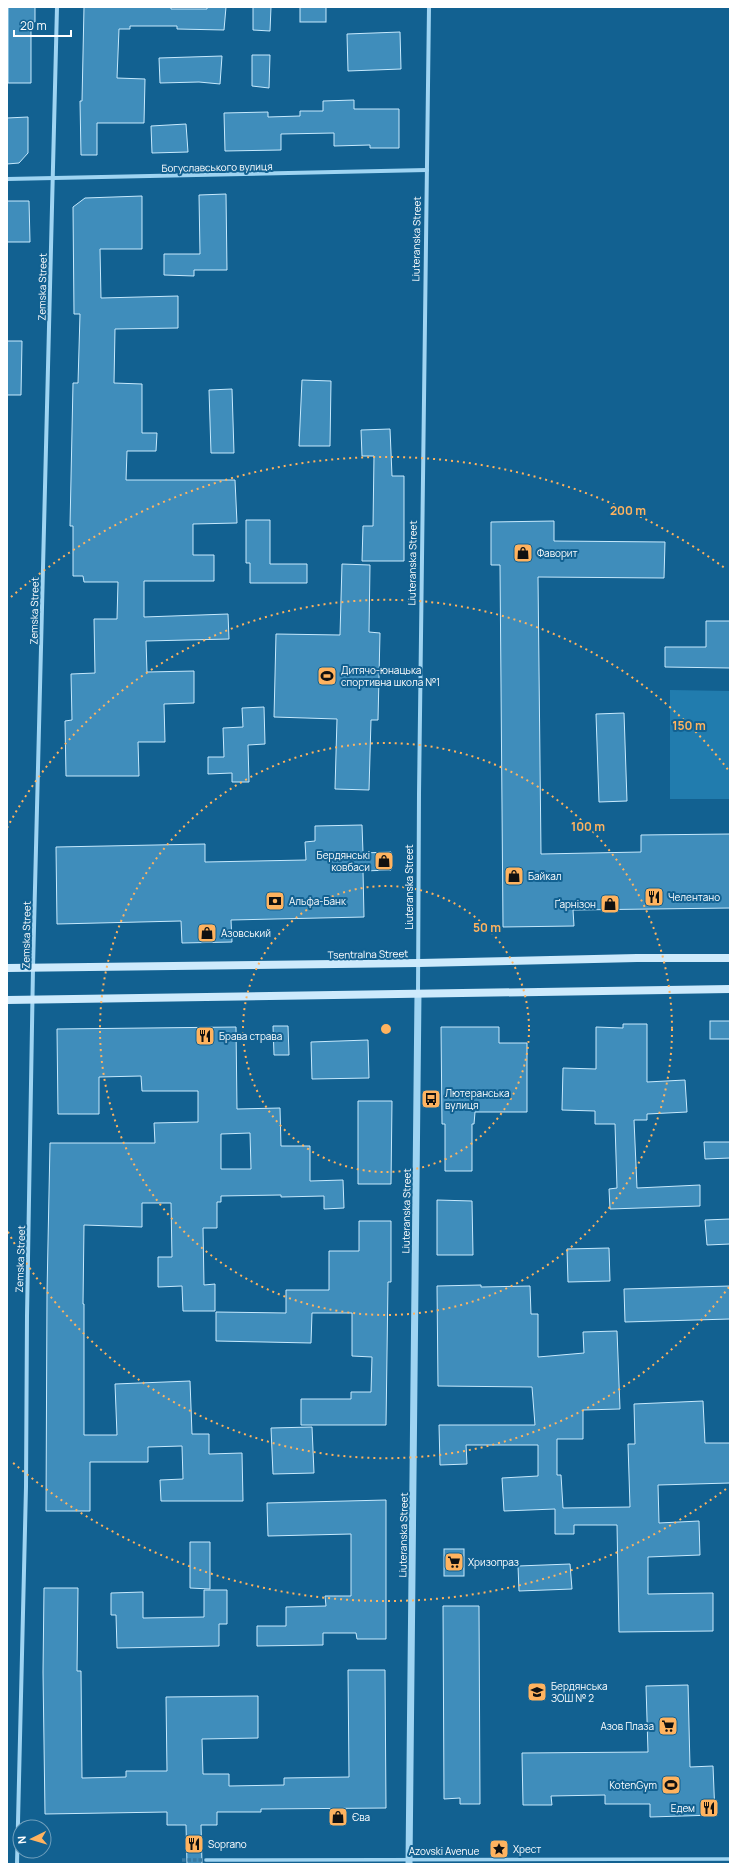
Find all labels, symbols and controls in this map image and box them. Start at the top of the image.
scale bar [14,12,71,38]
text: 20 m [20,17,47,34]
street label: Богуславського вулиця [161,159,273,175]
street label: Liuteranska Street [408,196,424,282]
street label: Zemska Street [34,253,50,321]
text: 200 m [610,502,646,519]
street label: Liuteranska Street [404,520,420,606]
shop icon: Фаворит [512,542,534,564]
place label: Фаворит [537,546,578,560]
street label: Zemska Street [26,577,42,645]
place label: Дитячо-юнацька спортивна школа №1 [341,663,440,689]
sports icon: Дитячо-юнацька спортивна школа №1 [316,665,338,687]
text: 150 m [672,717,706,734]
text: 100 m [571,818,605,835]
street label: Liuteranska Street [402,844,416,930]
place label: Бердянські ковбаси [317,848,370,874]
shop icon: Бердянські ковбаси [373,850,395,872]
shop icon: Байкал [503,865,525,887]
place label: Байкал [528,869,562,883]
restaurant icon: Челентано [643,886,665,908]
bank icon: Альфа-Банк [264,890,286,912]
place label: Челентано [668,890,720,904]
shop icon: Ґарнізон [599,893,621,915]
place label: Альфа-Банк [289,894,347,908]
place label: Ґарнізон [555,897,596,911]
street label: Zemska Street [18,901,34,969]
text: 50 m [473,919,501,936]
shop icon: Азовський [196,922,218,944]
place label: Азовський [221,926,271,940]
street label: Tsentralna Street [328,946,408,962]
centre of rings [379,1022,393,1036]
restaurant icon: Брава страва [194,1025,216,1047]
place label: Брава страва [219,1029,282,1043]
place label: Лютеранська вулиця [445,1086,509,1112]
bus stop icon: Лютеранська вулиця [420,1088,442,1110]
street label: Liuteranska Street [398,1168,414,1254]
street label: Zemska Street [12,1225,28,1293]
street label: Liuteranska Street [395,1492,411,1578]
supermarket icon: Хризопраз [443,1551,465,1573]
place label: Хризопраз [468,1555,519,1569]
place label: Бердянська ЗОШ № 2 [551,1679,608,1705]
school or university icon: Бердянська ЗОШ № 2 [526,1681,548,1703]
supermarket icon: Азов Плаза [657,1715,679,1737]
place label: Азов Плаза [600,1719,654,1733]
sports icon: KotenGym [660,1774,682,1796]
place label: KotenGym [609,1778,657,1792]
restaurant icon: Едем [698,1797,720,1819]
place label: Едем [671,1801,695,1815]
shop icon: Єва [327,1806,349,1828]
place label: Єва [352,1810,370,1824]
north arrow [12,1819,52,1859]
restaurant icon: Soprano [183,1833,205,1855]
text: N [14,1835,29,1845]
place label: Soprano [208,1837,247,1851]
place icon: Хрест [488,1838,510,1860]
place label: Хрест [513,1842,541,1856]
street label: Azovski Avenue [409,1844,479,1858]

